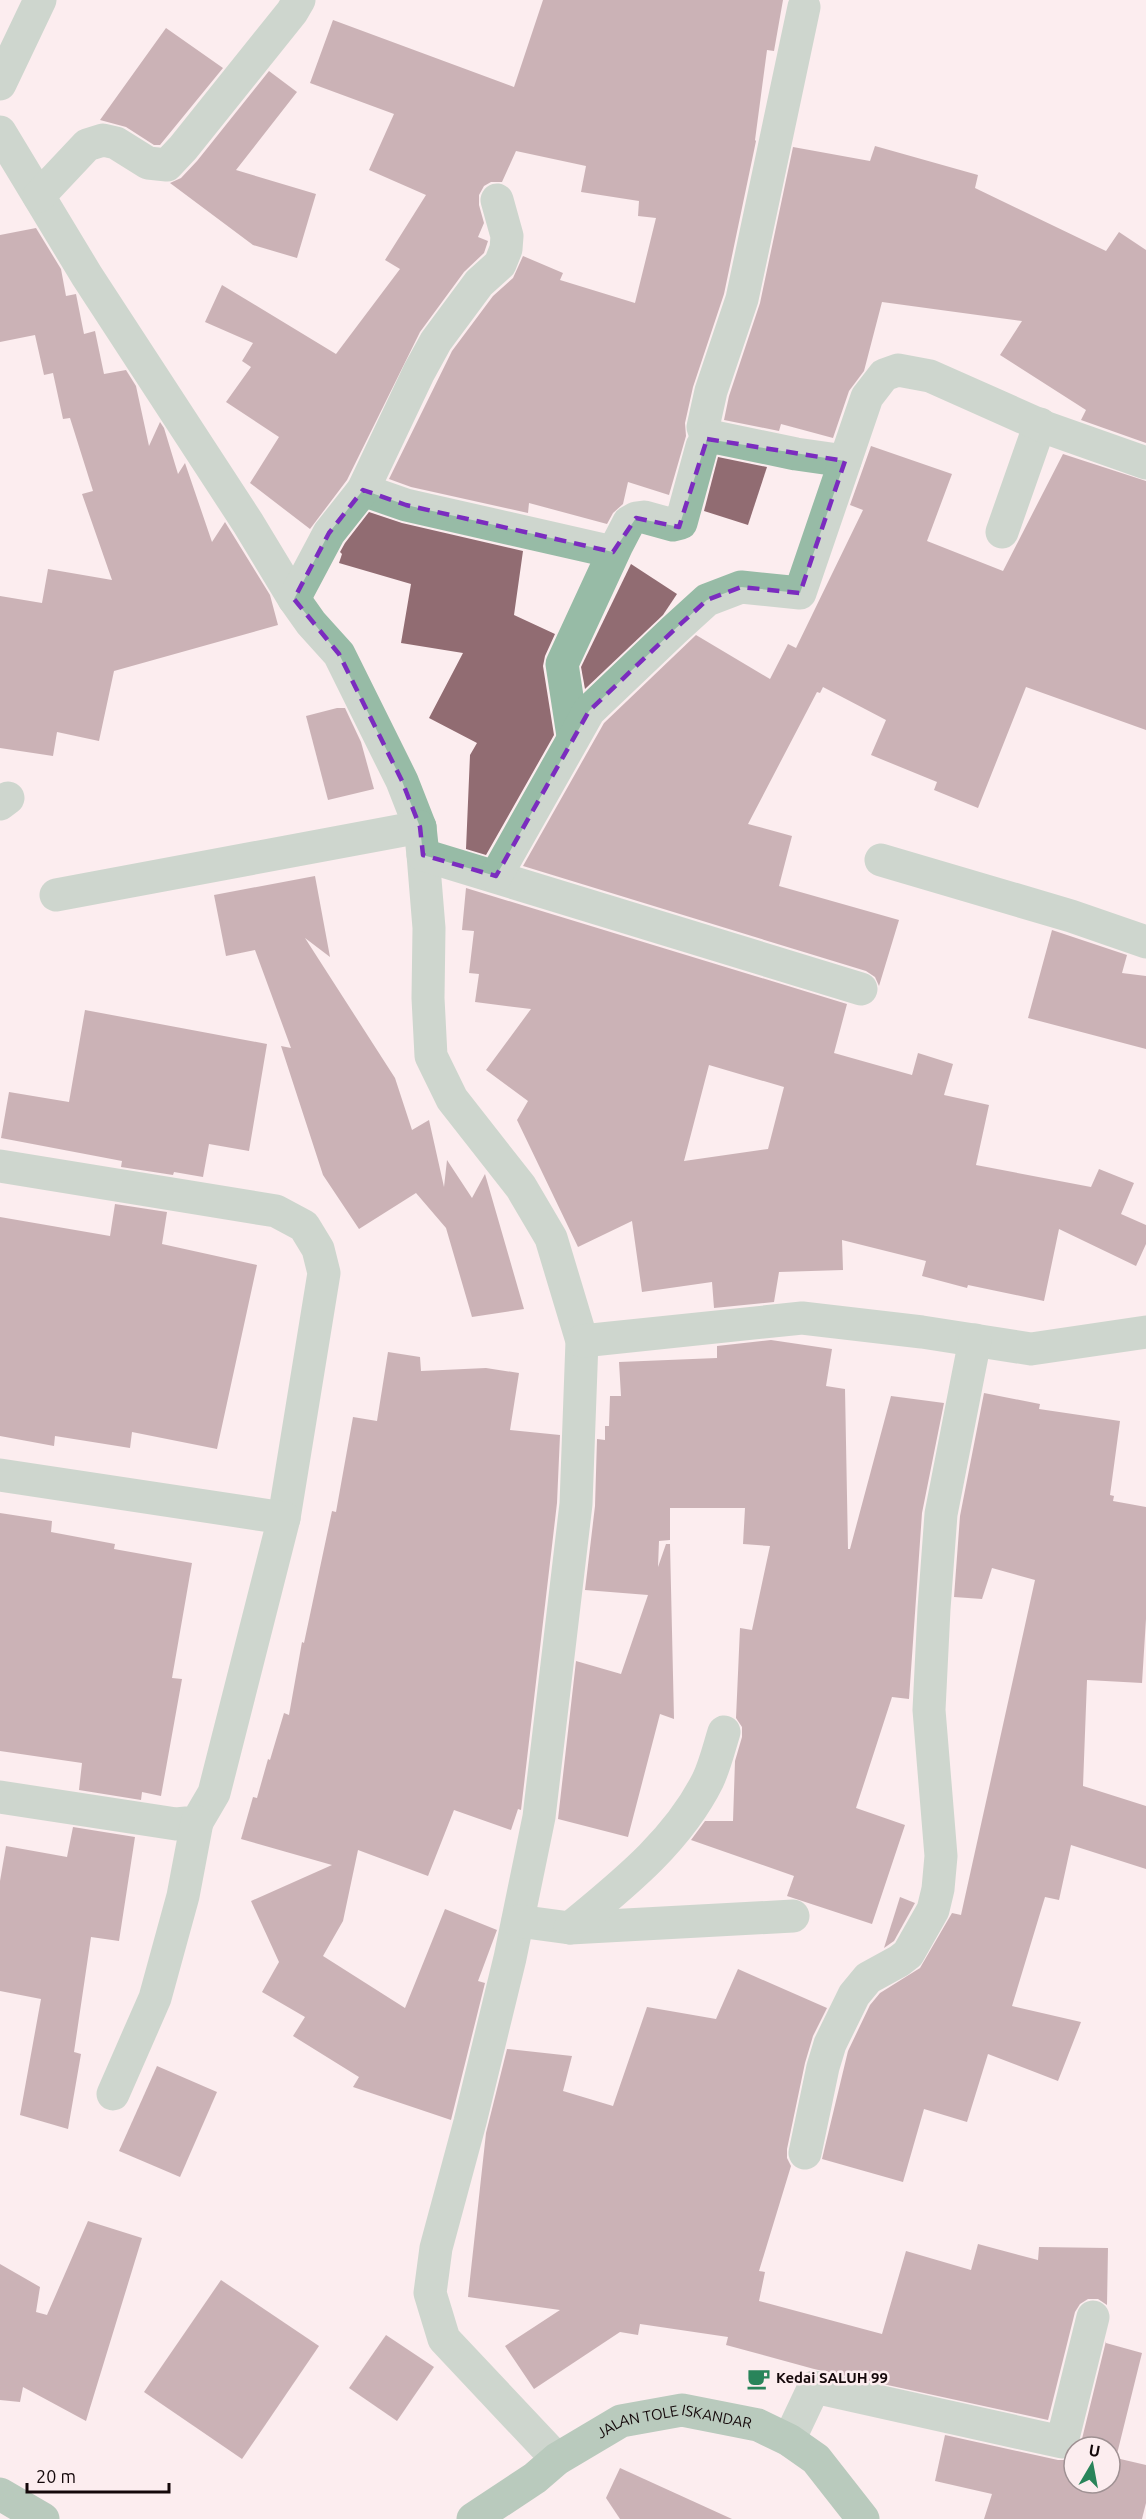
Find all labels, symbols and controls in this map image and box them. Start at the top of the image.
cafe icon: Kedai SALUH 99 [745,2365,771,2391]
place label: Kedai SALUH 99 [776,2369,888,2386]
street label: JALAN TOLE ISKANDAR [593,2401,753,2442]
north arrow [1062,2435,1122,2495]
text: U [1088,2440,1102,2460]
scale bar [27,2456,170,2494]
text: 20 m [36,2466,76,2486]

